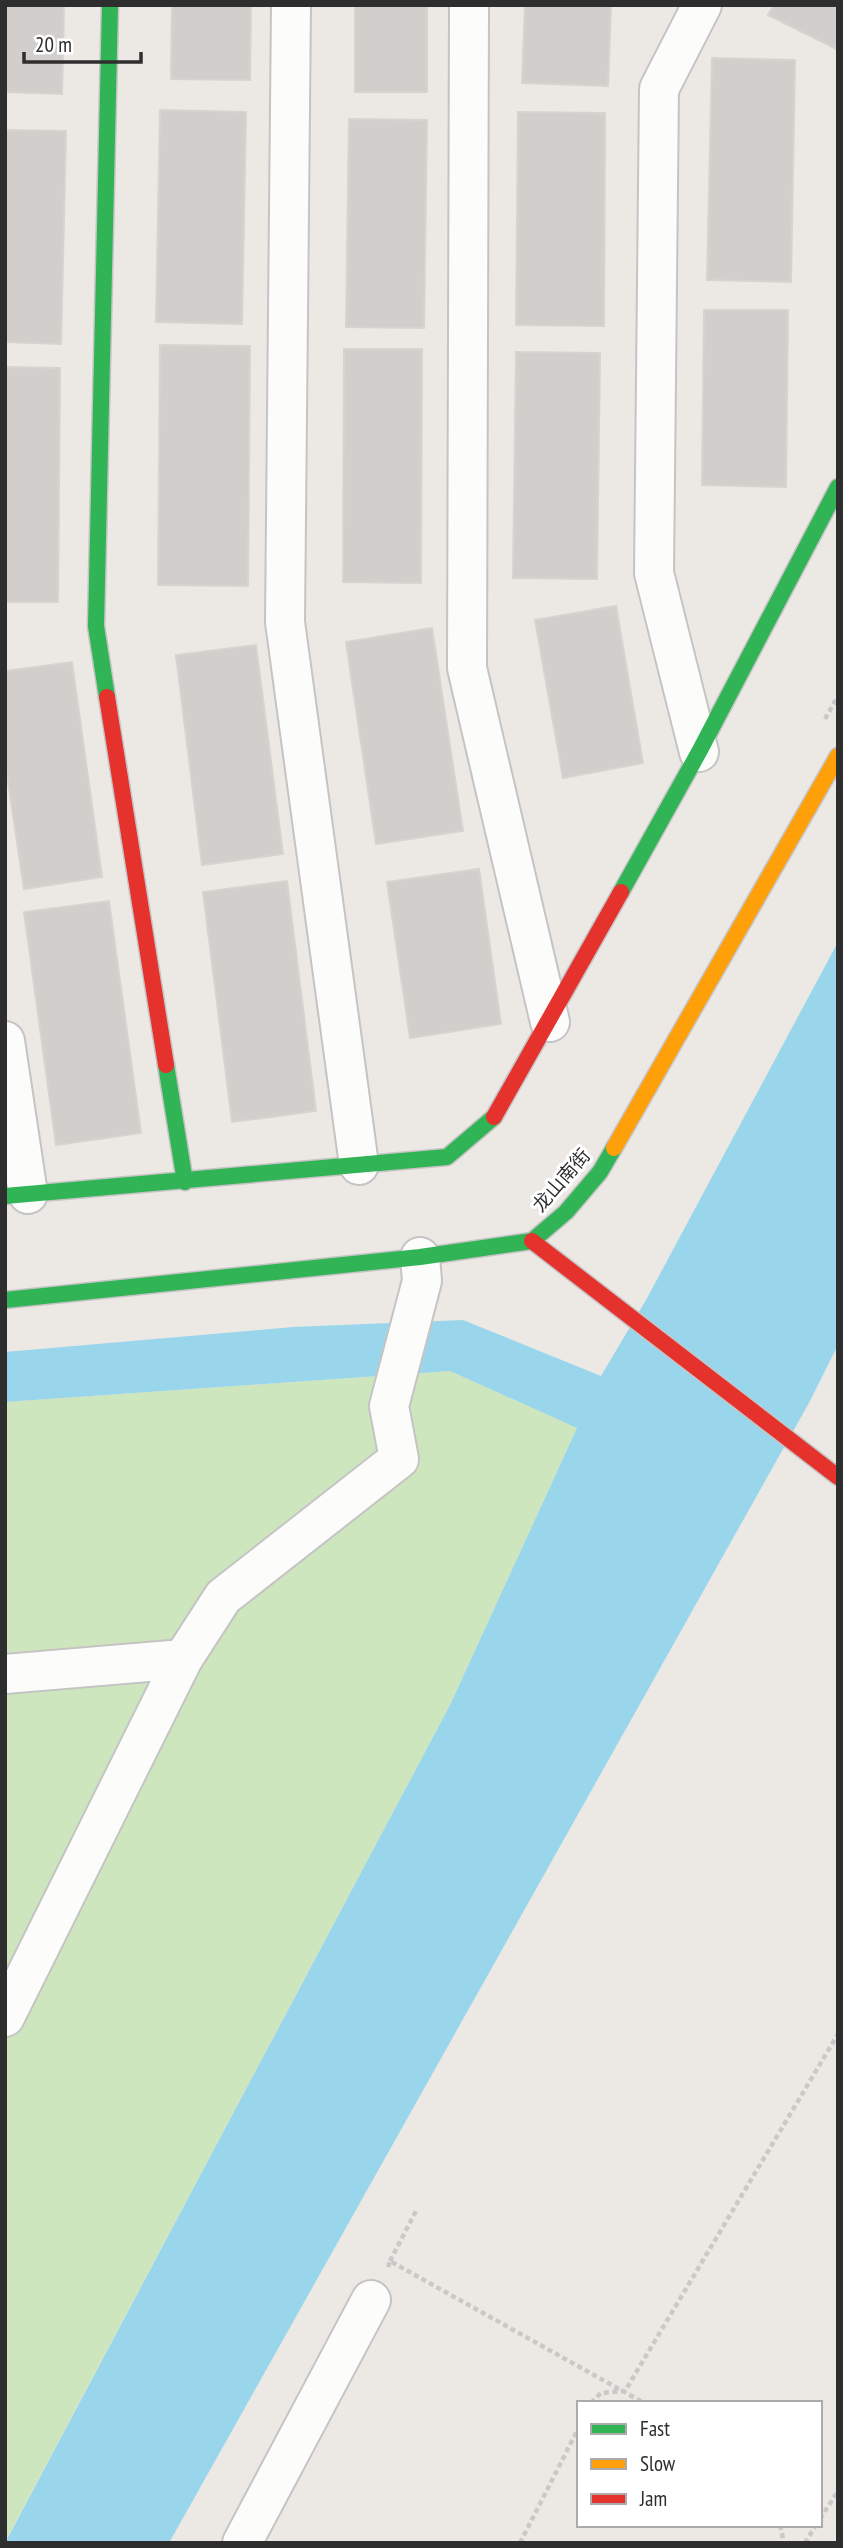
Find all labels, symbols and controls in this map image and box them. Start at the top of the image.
scale bar [24,21,142,65]
text: 20 m [35,31,72,58]
street label: 龙山南街 [527,1143,595,1217]
legend [577,2401,822,2527]
text: Fast [640,2415,670,2442]
text: Slow [640,2450,676,2477]
text: Jam [639,2485,667,2512]

